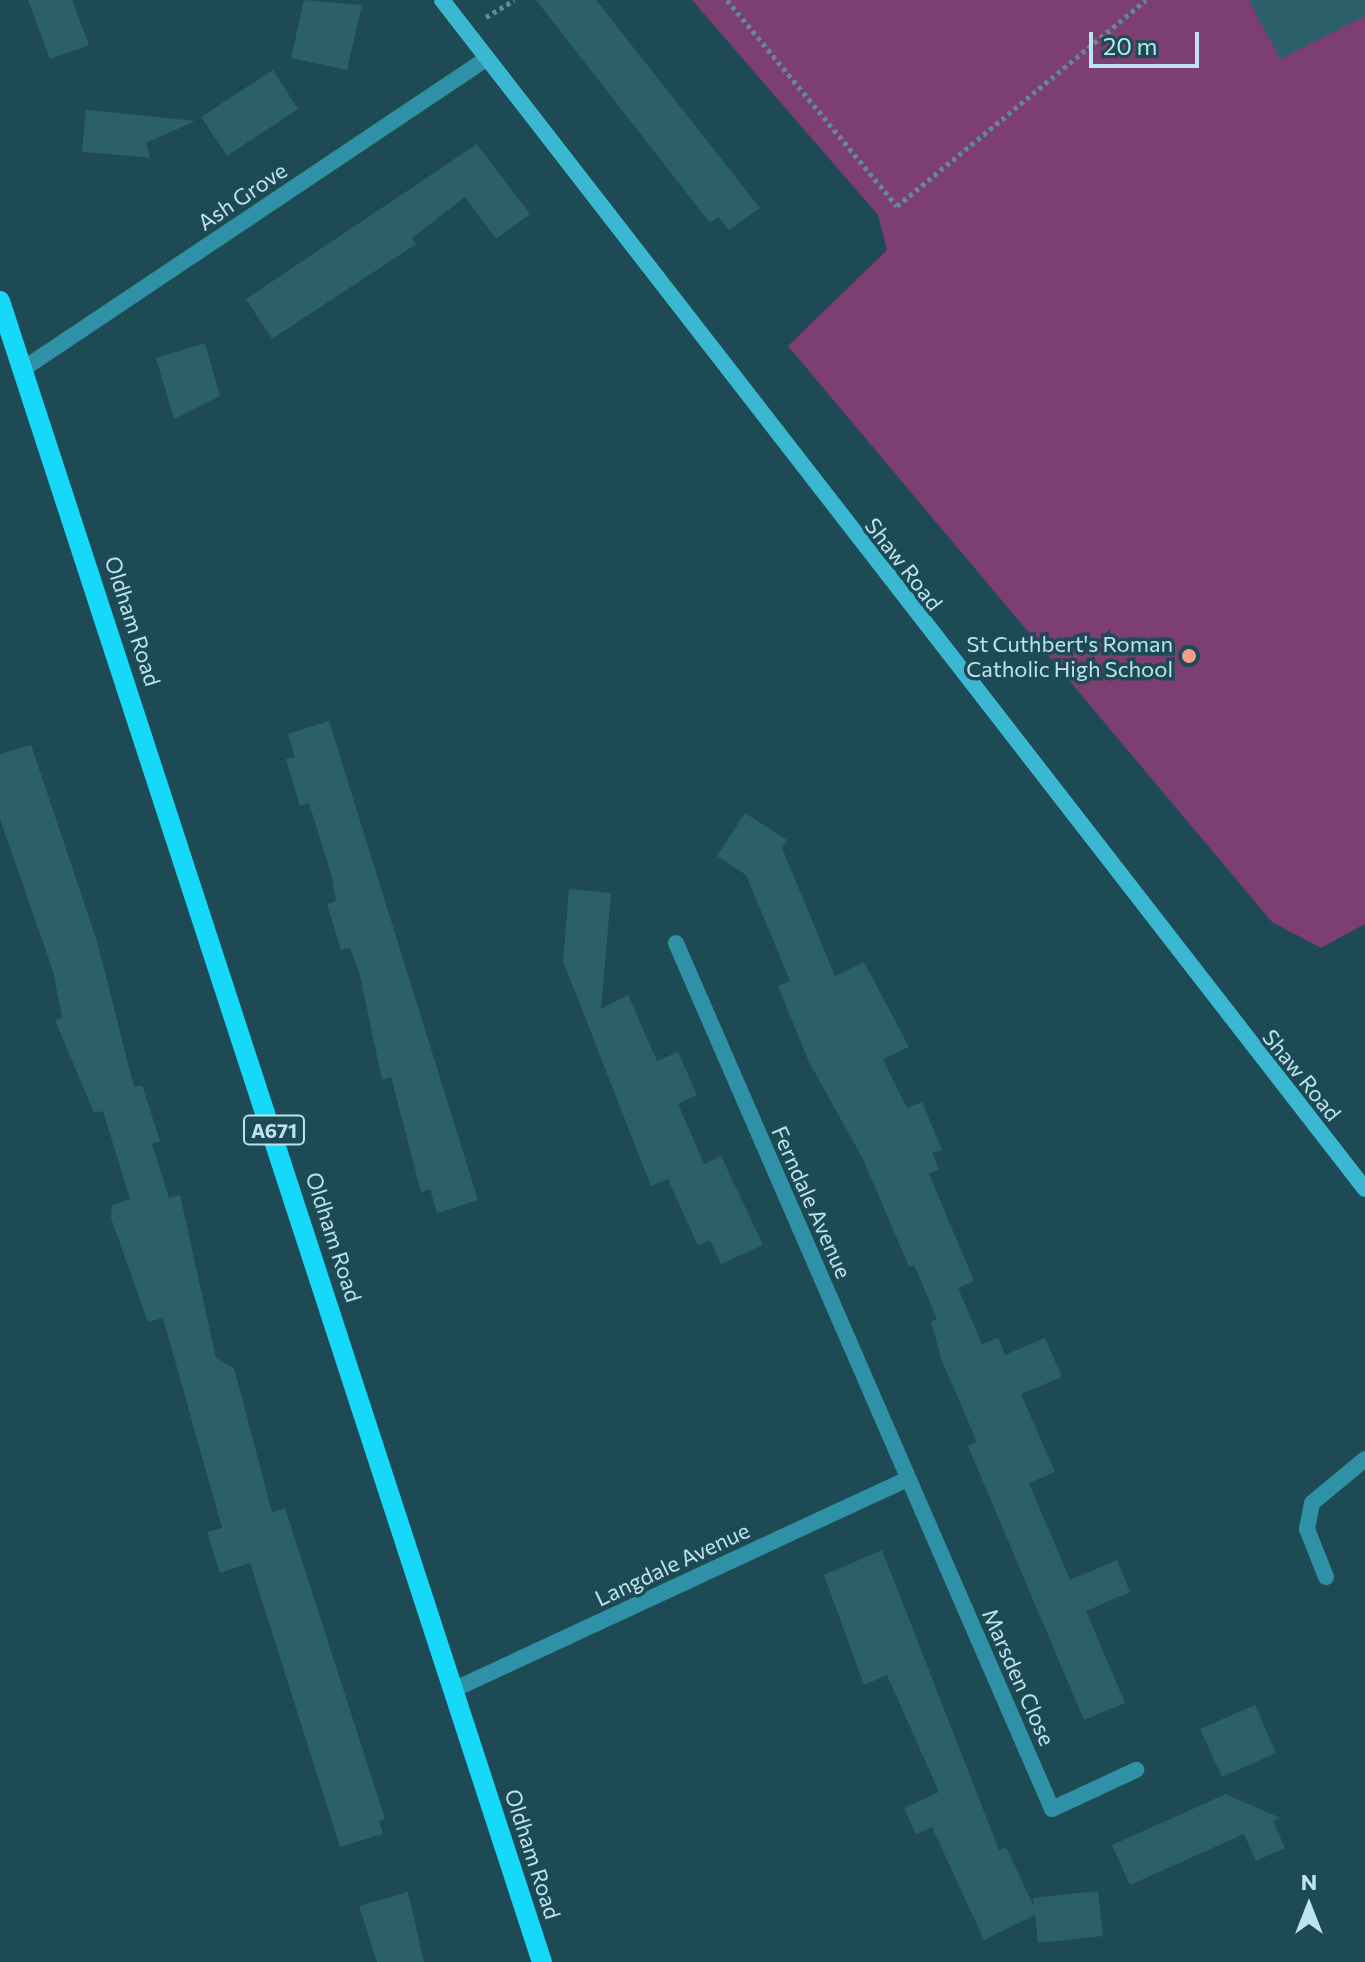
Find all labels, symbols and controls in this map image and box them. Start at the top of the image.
scale bar [1093,16,1203,66]
text: 20 m [1103,31,1157,60]
street label: Ash Grove [192,157,292,235]
street label: Shaw Road [860,513,948,615]
street label: Oldham Road [100,553,166,689]
place label: St Cuthbert's Roman Catholic High School [966,630,1173,682]
marker: St Cuthbert's Roman Catholic High School [1180,647,1198,665]
street label: Shaw Road [1257,1024,1347,1126]
road number: A671 [242,1114,306,1146]
street label: Ferndale Avenue [767,1122,857,1282]
street label: Oldham Road [301,1169,367,1305]
street label: Langdale Avenue [591,1517,753,1611]
street label: Marsden Close [977,1604,1061,1750]
street label: Oldham Road [500,1786,566,1922]
north arrow [1269,1866,1349,1946]
text: N [1301,1868,1317,1895]

